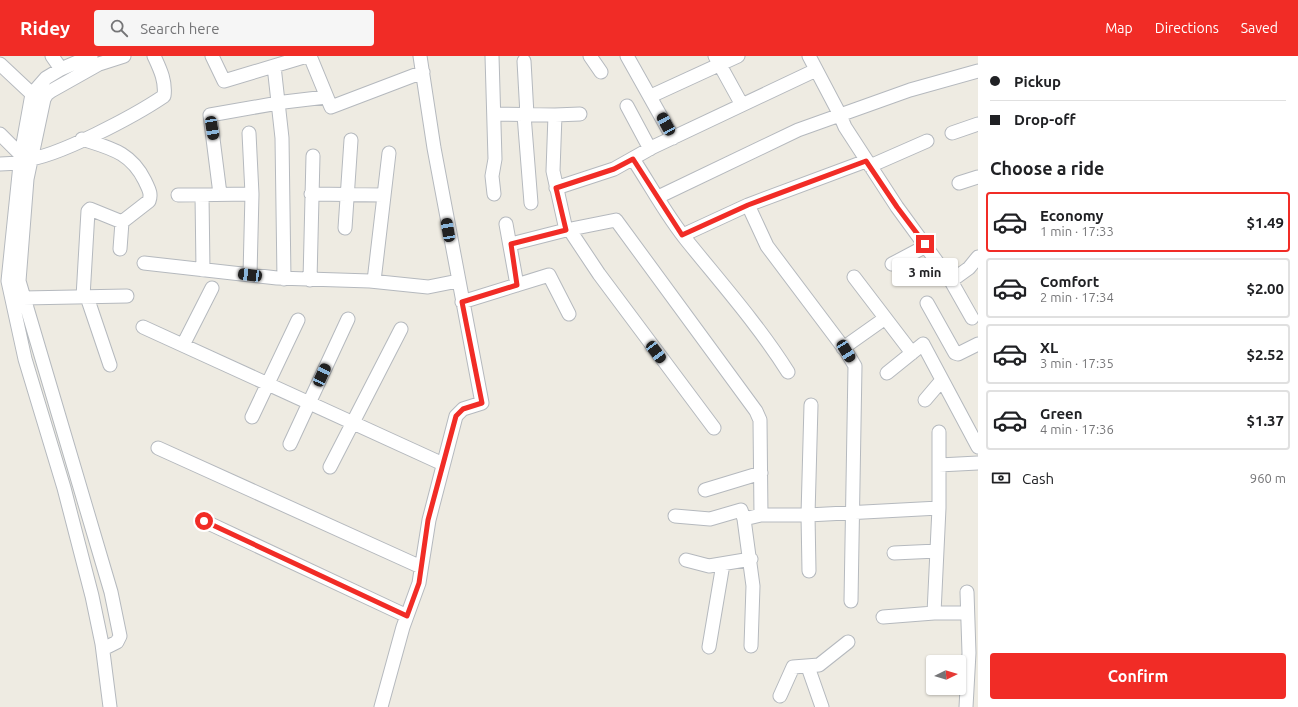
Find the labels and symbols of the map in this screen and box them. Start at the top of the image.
car [655,111,677,137]
car [204,115,220,141]
car [440,217,456,243]
route end [916,235,934,253]
callout: 3 min [892,258,958,286]
car [237,268,263,282]
car [835,338,857,364]
car [644,339,668,365]
car [311,362,333,388]
route start [195,512,213,530]
north arrow [926,655,966,695]

